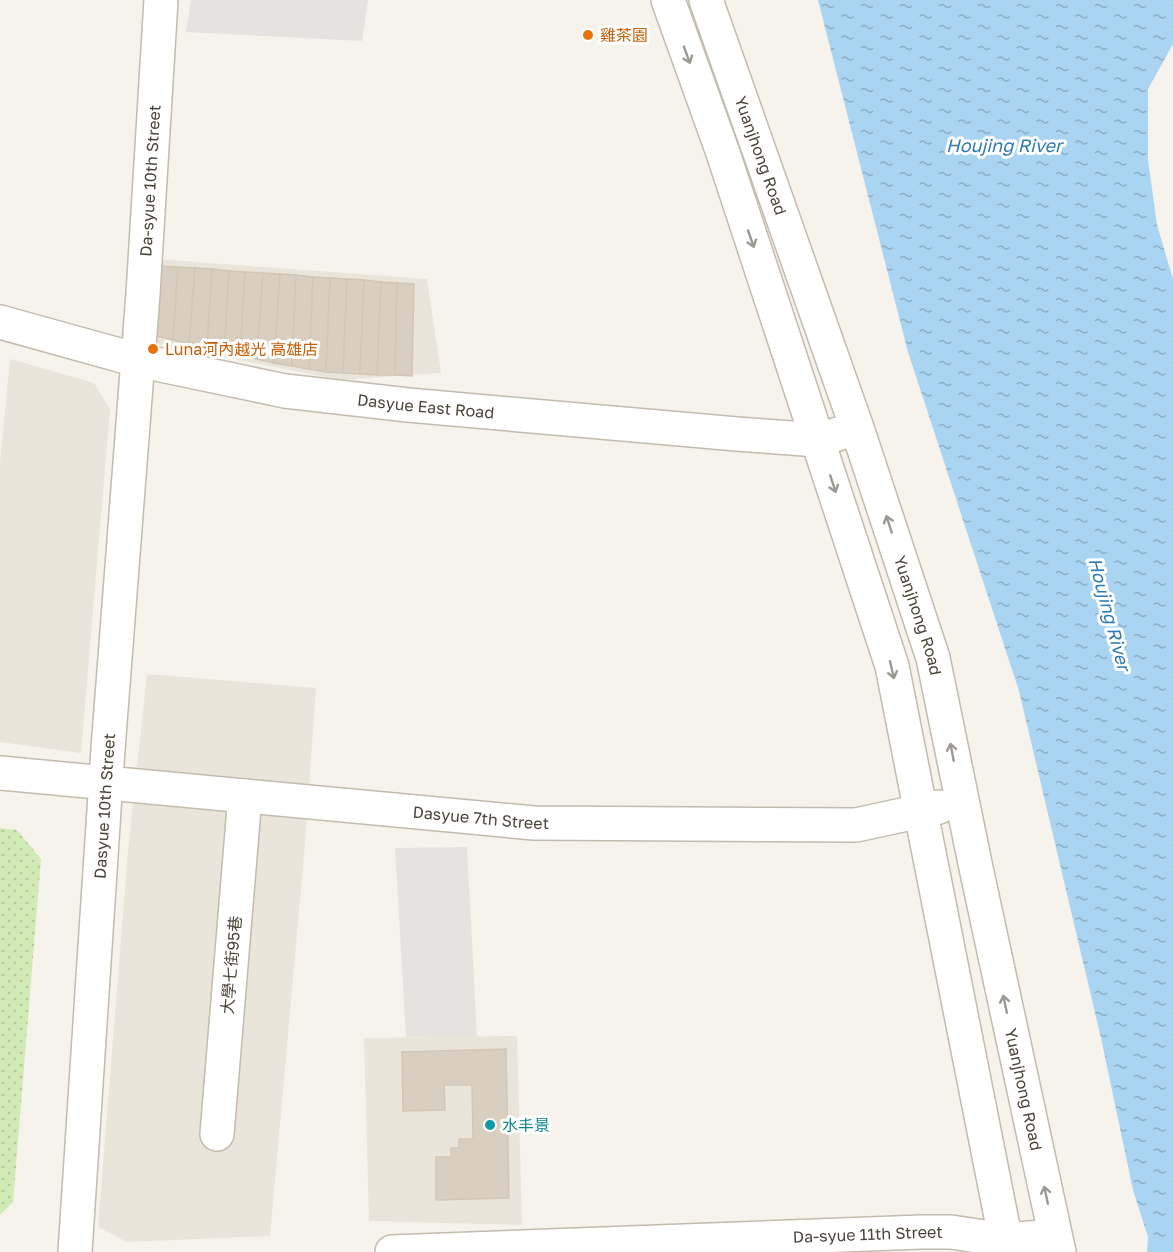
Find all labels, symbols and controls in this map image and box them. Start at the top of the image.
place label: 雞茶園 [600,25,648,45]
marker: 雞茶園 [581,28,595,42]
one-way arrow [683,45,694,64]
street label: Yuanjhong Road [731,94,791,218]
street label: Da-syue 10th Street [135,104,165,257]
water label: Houjing River [946,134,1065,156]
one-way arrow [747,229,758,248]
place label: Luna河內越光 高雄店 [165,339,318,359]
marker: Luna河內越光 高雄店 [146,342,160,356]
street label: Dasyue East Road [356,389,495,423]
one-way arrow [828,474,839,493]
one-way arrow [883,515,894,534]
street label: Yuanjhong Road [890,553,946,677]
water label: Houjing River [1084,555,1136,676]
one-way arrow [887,660,898,679]
street label: Dasyue 10th Street [90,732,119,879]
one-way arrow [946,743,957,762]
street label: Dasyue 7th Street [412,802,549,833]
street label: 大學七街95巷 [217,915,245,1015]
one-way arrow [999,995,1010,1015]
street label: Yuanjhong Road [1001,1026,1047,1152]
place label: 水丰景 [502,1115,550,1135]
marker: 水丰景 [483,1118,497,1132]
one-way arrow [1040,1186,1051,1205]
street label: Da-syue 11th Street [792,1222,943,1247]

